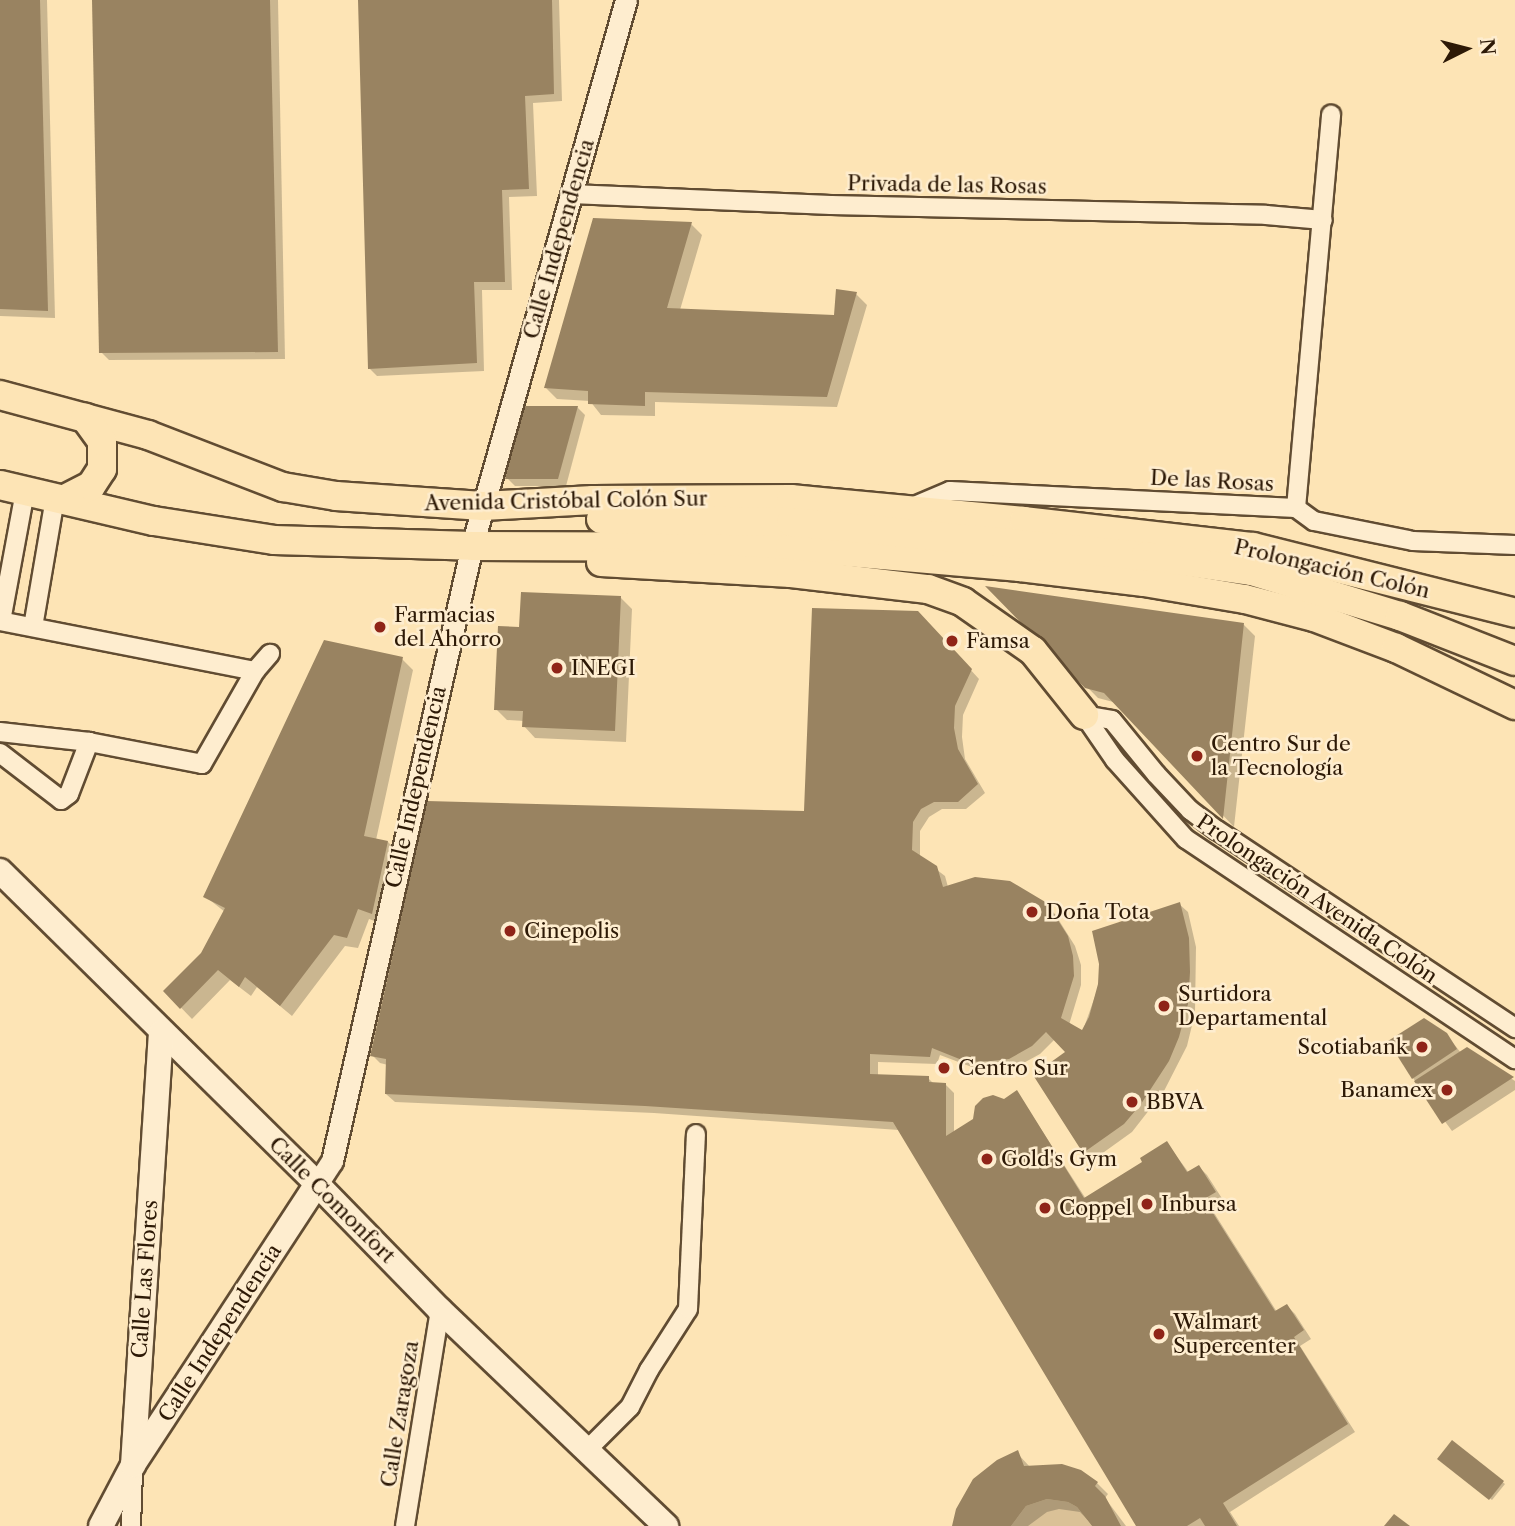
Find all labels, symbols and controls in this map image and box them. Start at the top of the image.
north arrow [1431,14,1501,84]
text: N [1475,37,1500,56]
street label: Calle Independencia [518,136,600,342]
street label: Privada de las Rosas [847,171,1047,199]
street label: De las Rosas [1149,465,1275,497]
street label: Avenida Cristóbal Colón Sur [424,486,708,516]
street label: Prolongación Colón [1232,534,1432,604]
place label: Farmacias del Ahorro [394,602,502,652]
marker: Farmacias del Ahorro [372,619,388,635]
place label: Famsa [966,628,1030,654]
marker: Famsa [944,633,960,649]
place label: INEGI [571,655,636,681]
marker: INEGI [549,660,565,676]
street label: Calle Independencia [380,683,452,891]
place label: Centro Sur de la Tecnología [1211,731,1351,781]
marker: Centro Sur de la Tecnología [1189,748,1205,764]
street label: Prolongación Avenida Colón [1191,809,1443,989]
place label: Doña Tota [1046,899,1151,925]
marker: Doña Tota [1024,904,1040,920]
place label: Cinepolis [524,918,619,944]
marker: Cinepolis [502,923,518,939]
place label: Surtidora Departamental [1178,981,1327,1031]
marker: Surtidora Departamental [1156,998,1172,1014]
place label: Scotiabank [1298,1034,1408,1060]
marker: Scotiabank [1414,1039,1430,1055]
place label: Centro Sur [958,1055,1068,1081]
marker: Centro Sur [936,1060,952,1076]
place label: Banamex [1340,1077,1433,1103]
marker: Banamex [1439,1082,1455,1098]
place label: BBVA [1146,1089,1204,1115]
marker: BBVA [1124,1094,1140,1110]
street label: Calle Comonfort [264,1132,400,1268]
place label: Gold's Gym [1001,1146,1117,1172]
marker: Gold's Gym [979,1151,995,1167]
place label: Inbursa [1161,1191,1237,1217]
place label: Coppel [1059,1195,1132,1221]
marker: Inbursa [1139,1196,1155,1212]
street label: Calle Las Flores [127,1199,163,1359]
marker: Coppel [1037,1200,1053,1216]
street label: Calle Independencia [153,1239,287,1427]
place label: Walmart Supercenter [1173,1309,1296,1359]
marker: Walmart Supercenter [1151,1326,1167,1342]
street label: Calle Zaragoza [376,1339,424,1489]

